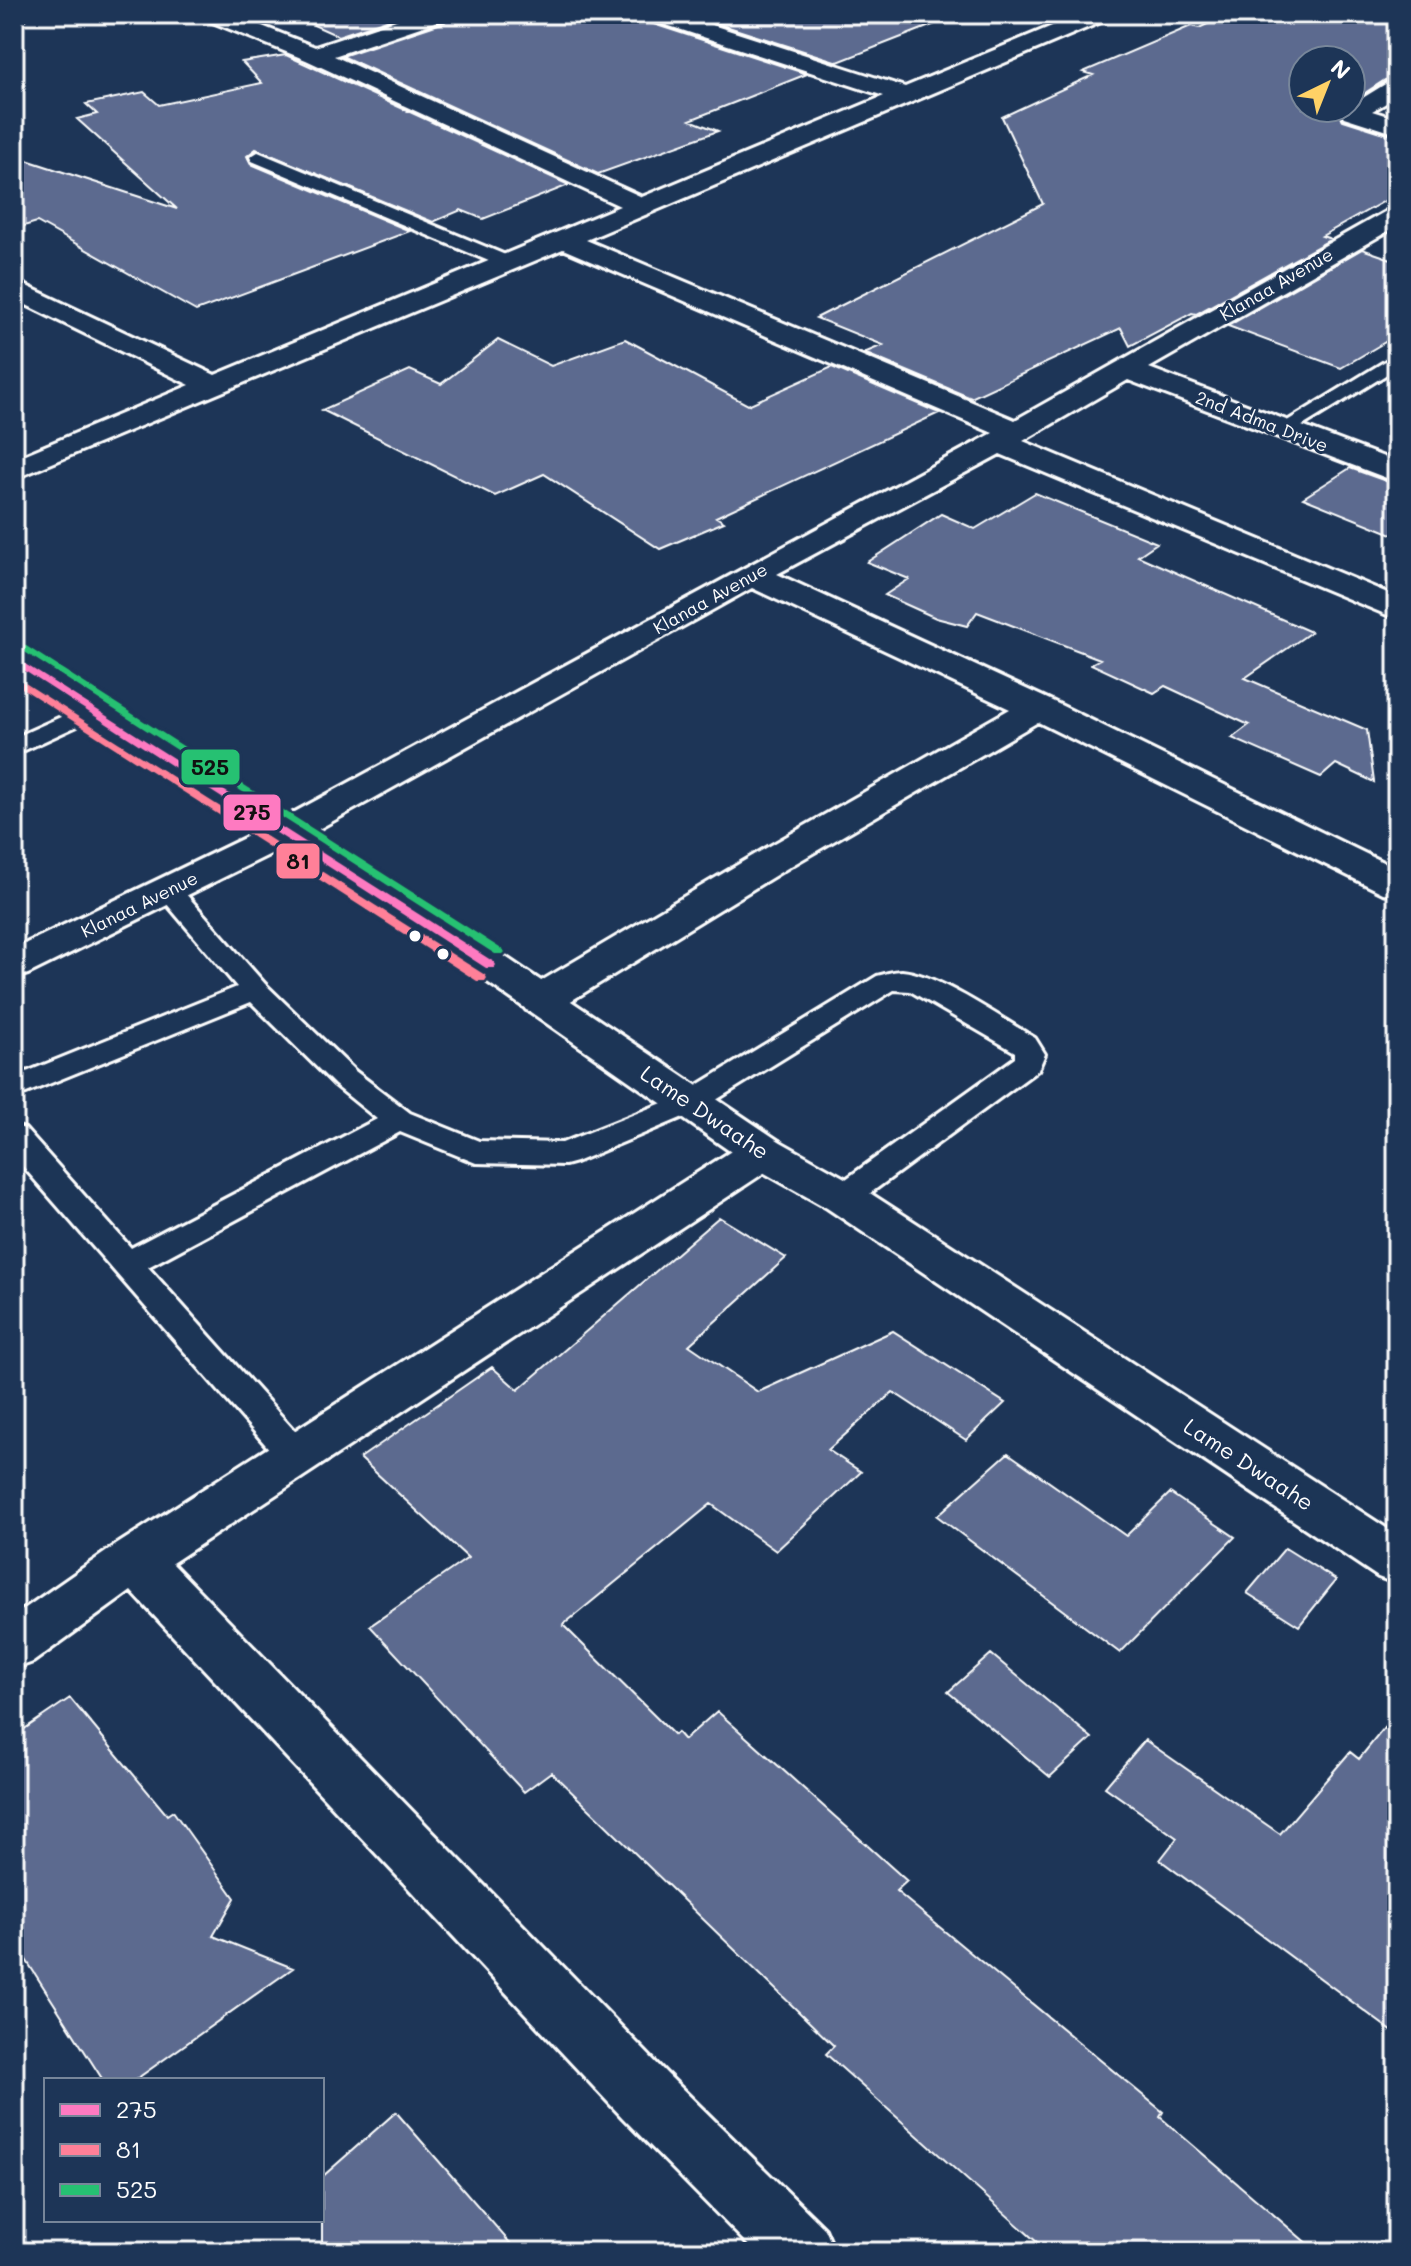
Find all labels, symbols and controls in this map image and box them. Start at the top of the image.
north arrow [1287,44,1367,124]
text: N [1325,53,1357,85]
street label: Klanaa Avenue [1215,242,1337,326]
street label: 2nd Adma Drive [1192,385,1332,457]
street label: Klanaa Avenue [649,557,771,639]
line badge: 525 [180,748,241,786]
text: 525 [191,752,229,781]
line badge: 275 [222,793,282,832]
text: 275 [233,797,271,826]
line badge: 81 [275,842,321,880]
text: 81 [286,846,310,875]
street label: Klanaa Avenue [77,865,201,943]
unlabelled marker [407,928,423,944]
unlabelled marker [435,946,451,962]
street label: Lame Dwaahe [635,1058,775,1166]
street label: Lame Dwaahe [1179,1411,1319,1517]
legend [44,2078,324,2222]
text: 275 [116,2093,157,2124]
text: 81 [116,2133,141,2164]
text: 525 [116,2173,157,2204]

